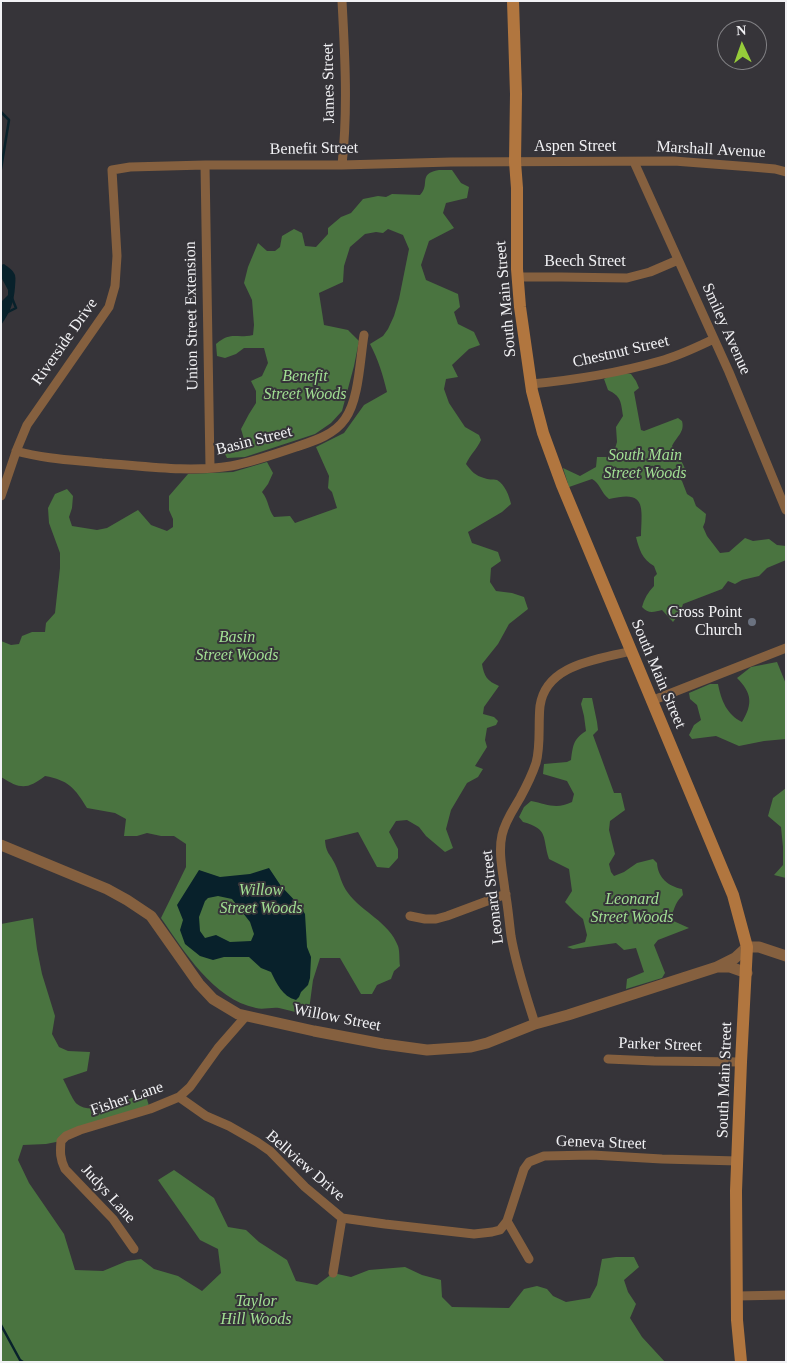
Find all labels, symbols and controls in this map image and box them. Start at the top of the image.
north arrow [717,20,767,70]
text: N [736,23,747,38]
street label: James Street [319,43,339,123]
street label: Aspen Street [534,137,616,157]
street label: Marshall Avenue [656,138,766,162]
street label: Benefit Street [270,139,358,159]
street label: South Main Street [491,240,521,358]
street label: Union Street Extension [181,241,203,391]
street label: Beech Street [544,252,626,272]
street label: Smiley Avenue [697,280,755,378]
street label: Riverside Drive [28,295,102,389]
street label: Chestnut Street [571,332,671,372]
park label: Benefit Street Woods [264,367,346,405]
street label: Basin Street [214,422,294,460]
park label: South Main Street Woods [604,446,686,484]
place label: Cross Point Church [668,603,742,641]
marker: Cross Point Church [746,616,758,628]
street label: South Main Street [626,617,690,731]
park label: Basin Street Woods [196,628,278,666]
street label: Leonard Street [478,849,508,945]
park label: Willow Street Woods [220,881,302,919]
park label: Leonard Street Woods [591,890,673,928]
street label: Willow Street [292,1000,382,1036]
street label: South Main Street [713,1021,737,1139]
street label: Parker Street [618,1034,702,1056]
street label: Fisher Lane [88,1078,166,1120]
street label: Bellview Drive [262,1127,348,1205]
street label: Geneva Street [556,1132,646,1154]
street label: Judys Lane [77,1161,139,1227]
park label: Taylor Hill Woods [221,1292,291,1330]

